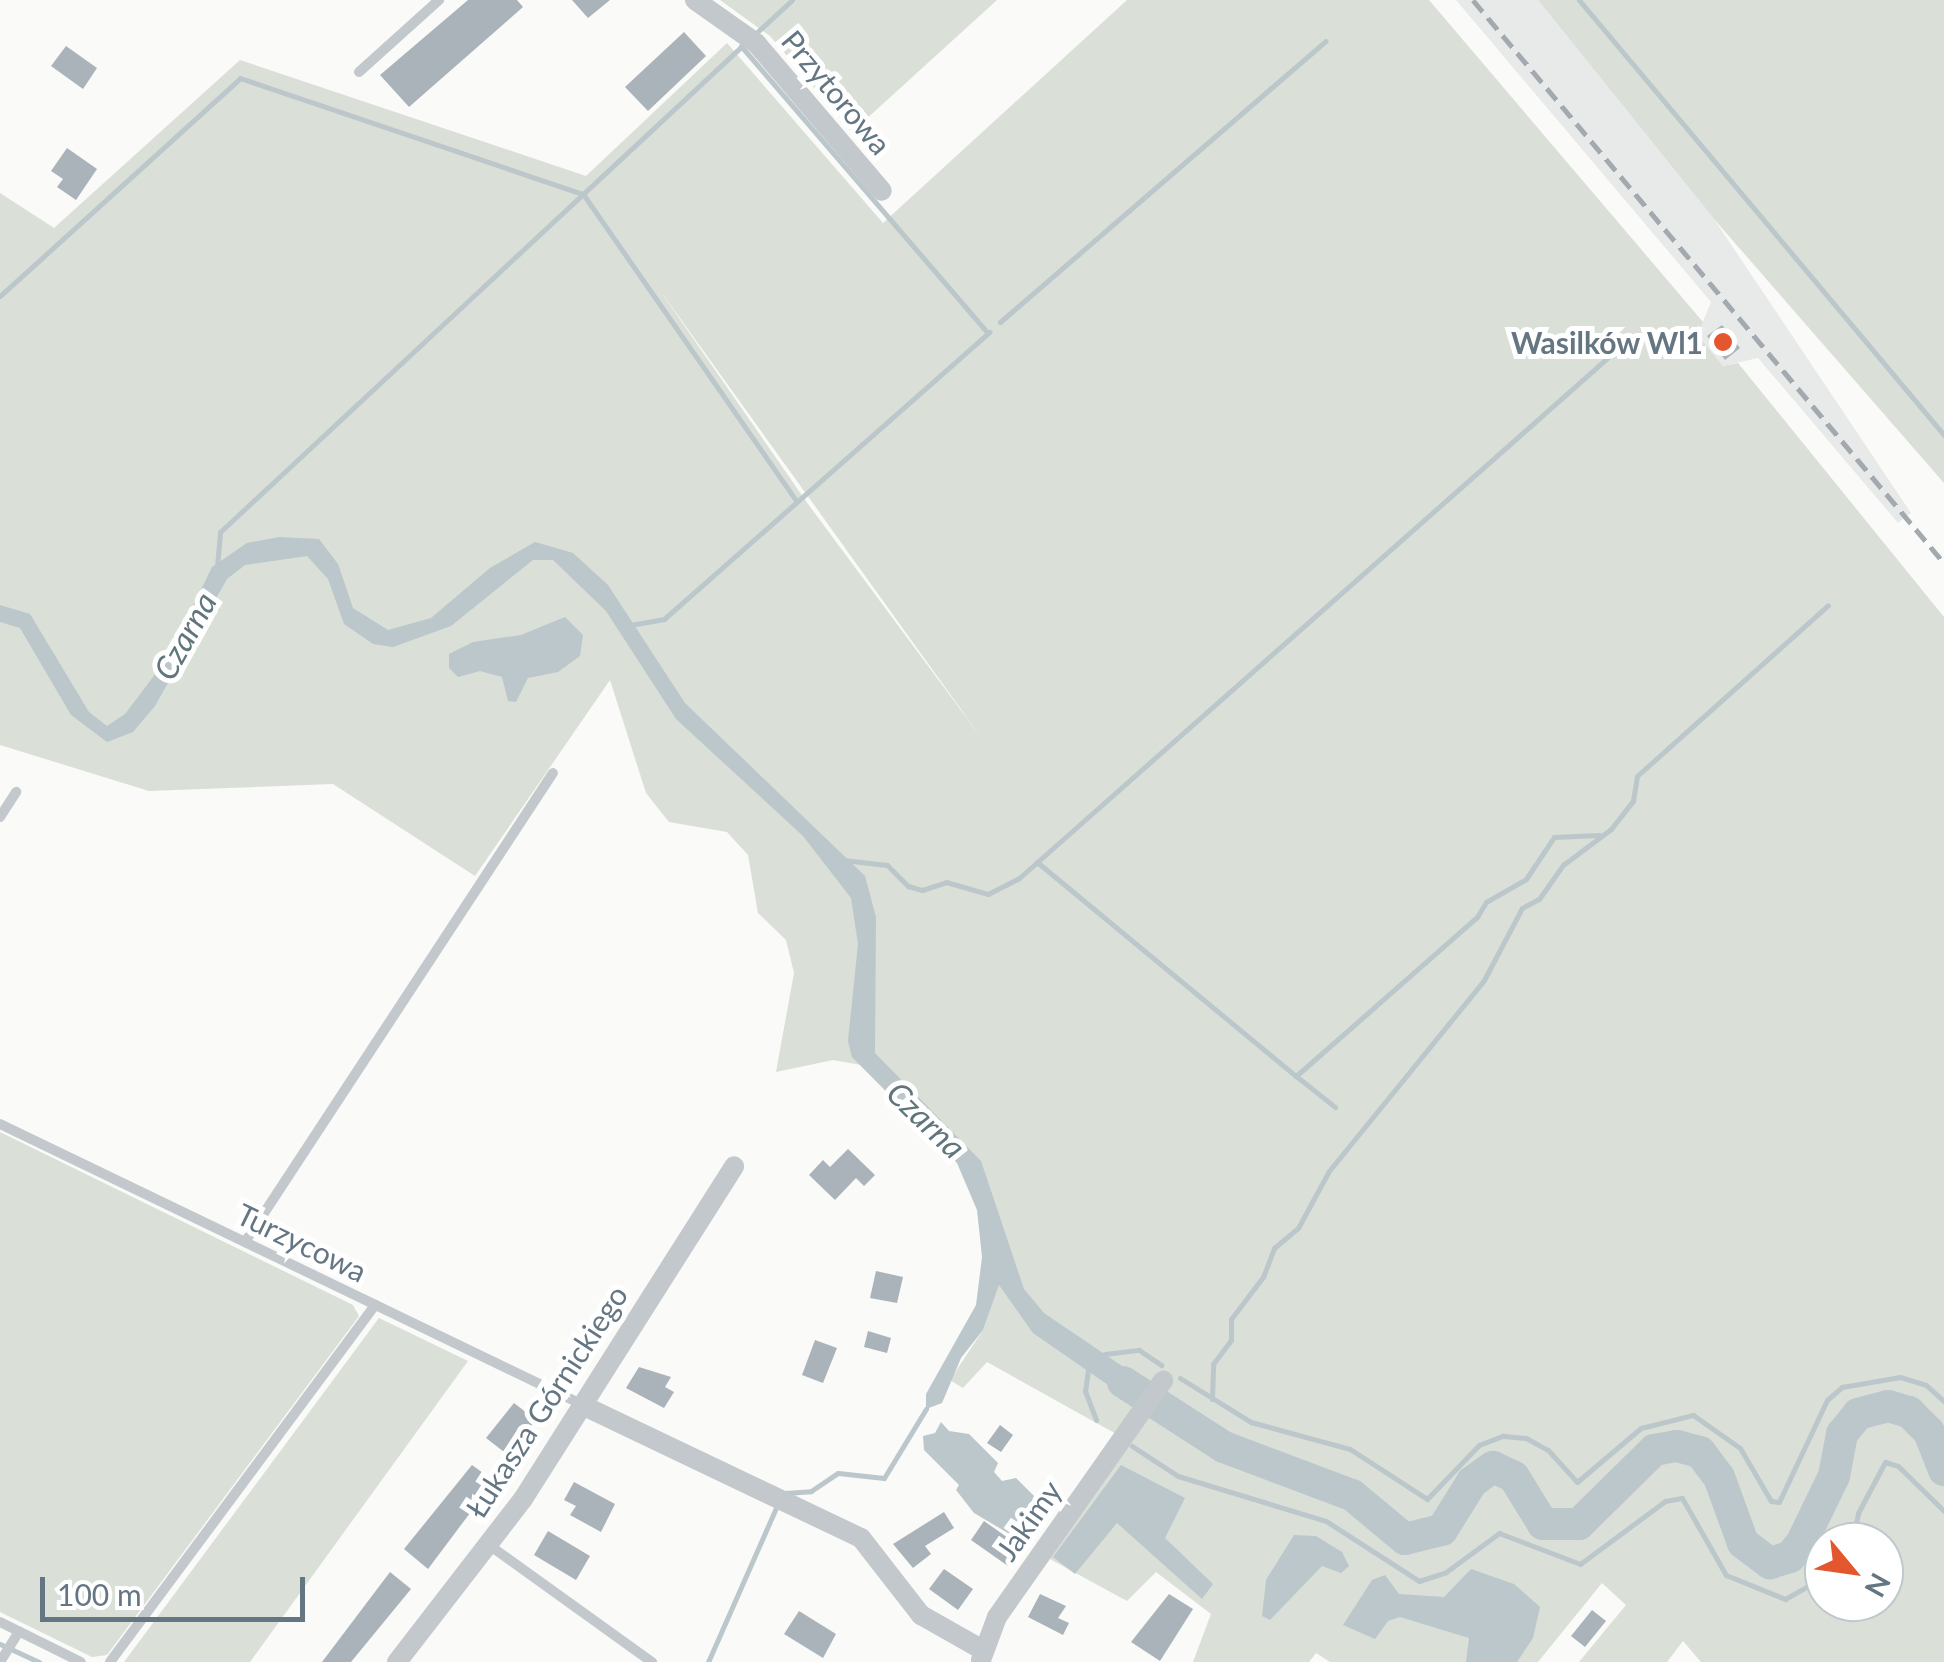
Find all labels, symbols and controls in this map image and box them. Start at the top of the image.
street label: Przytorowa [775,23,899,161]
place label: Wasilków Wl1 [1510,324,1703,360]
marker: Wasilków Wl1 [1712,331,1734,353]
water label: Czarna [145,586,225,686]
water label: Czarna [879,1074,973,1166]
street label: Turzycowa [231,1195,373,1289]
street label: Łukasza Górnickiego [457,1278,635,1524]
street label: Jakimy [988,1473,1068,1567]
north arrow [1804,1522,1904,1622]
scale bar [45,1557,310,1619]
text: N [1858,1568,1899,1603]
text: 100 m [57,1576,142,1612]

